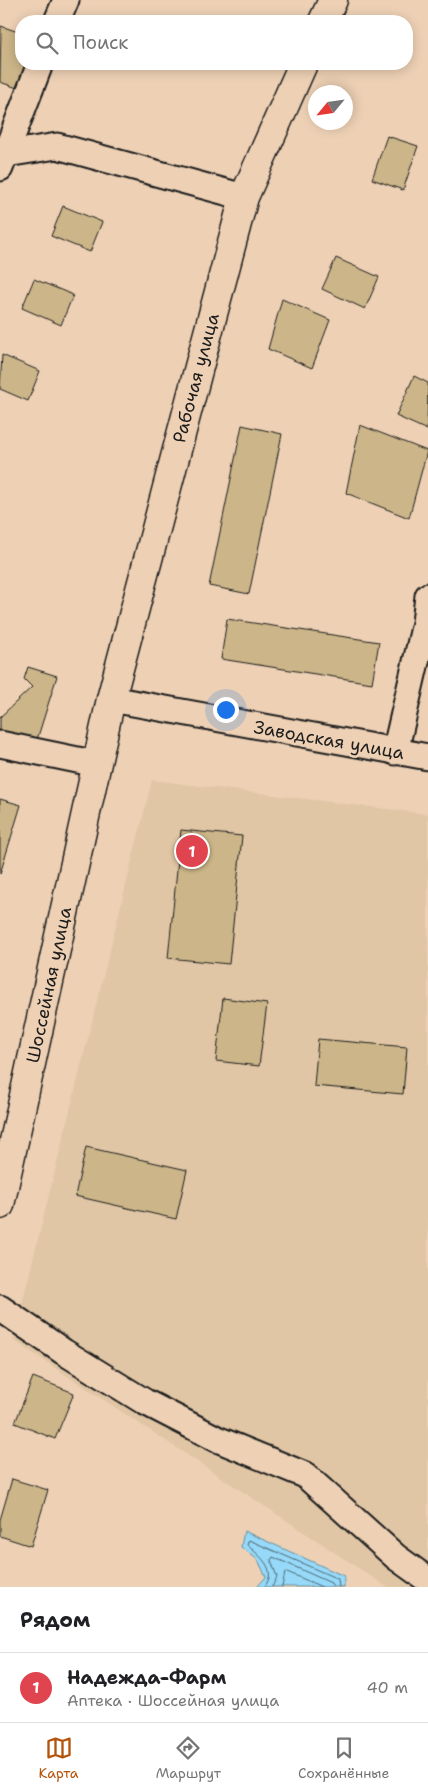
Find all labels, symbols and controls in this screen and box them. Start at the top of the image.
search box [15,15,413,70]
icon: search [33,29,61,57]
text: Поиск [73,30,128,55]
north arrow [308,85,353,130]
street label: Рабочая улица [167,310,225,446]
your location [213,697,239,723]
street label: Заводская улица [252,715,406,765]
pin: 1 [176,832,208,870]
street label: Шоссейная улица [21,905,77,1065]
text: Рядом [20,1606,90,1634]
text: Надежда-Фарм [67,1665,226,1690]
text: 1 [32,1677,40,1698]
text: 40 m [366,1677,408,1698]
text: Аптека · Шоссейная улица [67,1690,279,1711]
tab: Карта [39,1734,79,1782]
tab: Маршрут [156,1734,221,1782]
tab: Сохранённые [298,1734,389,1782]

